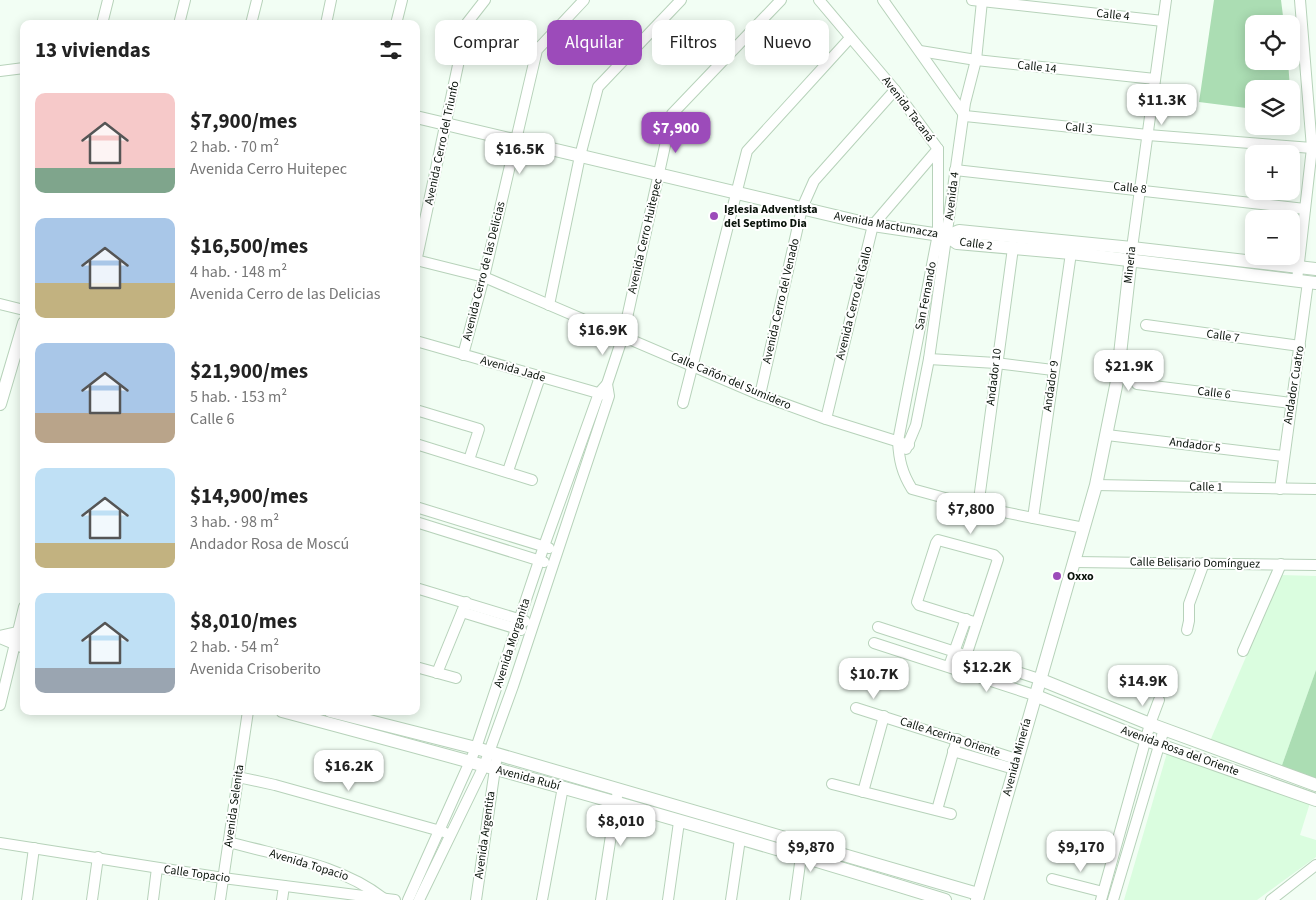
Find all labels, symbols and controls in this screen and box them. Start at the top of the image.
street label: Calle 4 [1096,5,1130,25]
map controls [1245,15,1300,265]
button: locate [1245,15,1300,70]
chip: Comprar [435,20,537,65]
chip: Alquilar [547,20,642,65]
chip: Filtros [652,20,735,65]
chip: Nuevo [745,20,829,65]
text: 13 viviendas [35,35,150,65]
icon: filters [377,36,405,64]
street label: Calle 14 [1017,56,1057,78]
street label: Avenida Tacaná [878,73,938,145]
street label: Avenida Cerro del Triunfo [421,79,463,207]
button: layers [1245,80,1300,135]
pin: $11.3K [1121,84,1203,126]
text: $11.3K [1138,89,1186,111]
text: $7,900/mes [190,106,297,136]
pin: $7,900 [635,112,717,154]
icon: home [75,113,135,173]
text: $7,900 [652,117,700,139]
street label: Call 3 [1064,118,1094,138]
pin: $16.5K [479,132,561,175]
text: 2 hab. · 70 m² [190,136,279,158]
text: $16.5K [496,138,544,160]
button: + [1245,145,1300,200]
text: Avenida Cerro Huitepec [190,158,347,180]
street label: Avenida 4 [941,171,963,221]
street label: Avenida Cerro Huitepec [623,176,667,295]
street label: Calle 8 [1113,178,1147,198]
street label: Avenida Cerro de las Delicias [458,200,510,342]
place label: Iglesia Adventista del Septimo Dia [724,201,818,232]
street label: Avenida Mactumacza [833,207,939,243]
marker: Iglesia Adventista del Septimo Dia [708,210,720,222]
button: − [1245,210,1300,265]
text: $16,500/mes [190,231,308,261]
street label: Calle 2 [958,233,994,255]
street label: Avenida Cerro del Venado [758,237,804,365]
icon: home [75,238,135,298]
street label: Avenida Cerro del Gallo [832,244,876,362]
street label: Mineria [1120,246,1140,284]
street label: San Fernando [911,260,941,332]
text: 4 hab. · 148 m² [190,261,287,283]
text: Avenida Cerro de las Delicias [190,283,381,305]
pin: $16.9K [562,314,644,356]
text: $16.9K [579,319,627,341]
street label: Calle 7 [1205,325,1241,347]
street label: Andador Cuatro [1279,345,1309,425]
street label: Andador 10 [982,347,1006,407]
street label: Calle Cañón del Sumidero [668,348,794,414]
pin: $21.9K [1088,350,1170,392]
street label: Avenida Jade [478,352,548,386]
text: $21.9K [1105,355,1153,377]
text: $21,900/mes [190,356,308,386]
street label: Andador 9 [1039,359,1063,413]
icon: home [75,363,135,423]
street label: Calle 6 [1196,383,1232,403]
text: 5 hab. · 153 m² [190,386,287,408]
text: Calle 6 [190,408,234,430]
street label: Andador 5 [1168,433,1222,457]
street label: Calle 1 [1189,478,1223,496]
text: $14,900/mes [190,481,308,511]
icon: home [75,488,135,548]
pin: $7,800 [930,492,1012,535]
text: $7,800 [947,498,995,520]
text: 3 hab. · 98 m² [190,511,279,533]
text: Andador Rosa de Moscú [190,533,349,555]
street label: Calle Belisario Domínguez [1130,553,1260,573]
place label: Oxxo [1067,568,1094,585]
marker: Oxxo [1051,570,1063,582]
street label: Avenida Morganita [490,596,534,690]
text: $8,010/mes [190,606,297,636]
icon: home [75,613,135,673]
text: 2 hab. · 54 m² [190,636,279,658]
pin: $12.2K [946,650,1028,693]
text: $12.2K [963,656,1011,678]
text: Avenida Crisoberito [190,658,321,680]
pin: $10.7K [833,658,915,700]
text: $10.7K [850,663,898,685]
pin: $14.9K [1102,664,1184,707]
text: $14.9K [1119,670,1167,692]
street label: Calle Acerina Oriente [898,713,1002,761]
street label: Avenida Minería [998,716,1036,798]
street label: Avenida Rosa del Oriente [1118,722,1242,780]
pin: $16.2K [308,750,390,792]
text: $16.2K [325,755,373,777]
street label: Avenida Rubí [494,761,563,795]
street label: Avenida Selenita [220,764,248,848]
street label: Avenida Argentita [470,790,500,880]
pin: $8,010 [580,804,662,847]
text: $8,010 [597,810,645,832]
pin: $9,870 [770,830,852,873]
pin: $9,170 [1040,830,1122,873]
text: $9,870 [787,836,835,858]
text: $9,170 [1057,836,1105,858]
street label: Avenida Topacio [267,845,351,885]
street label: Calle Topacio [163,861,231,887]

